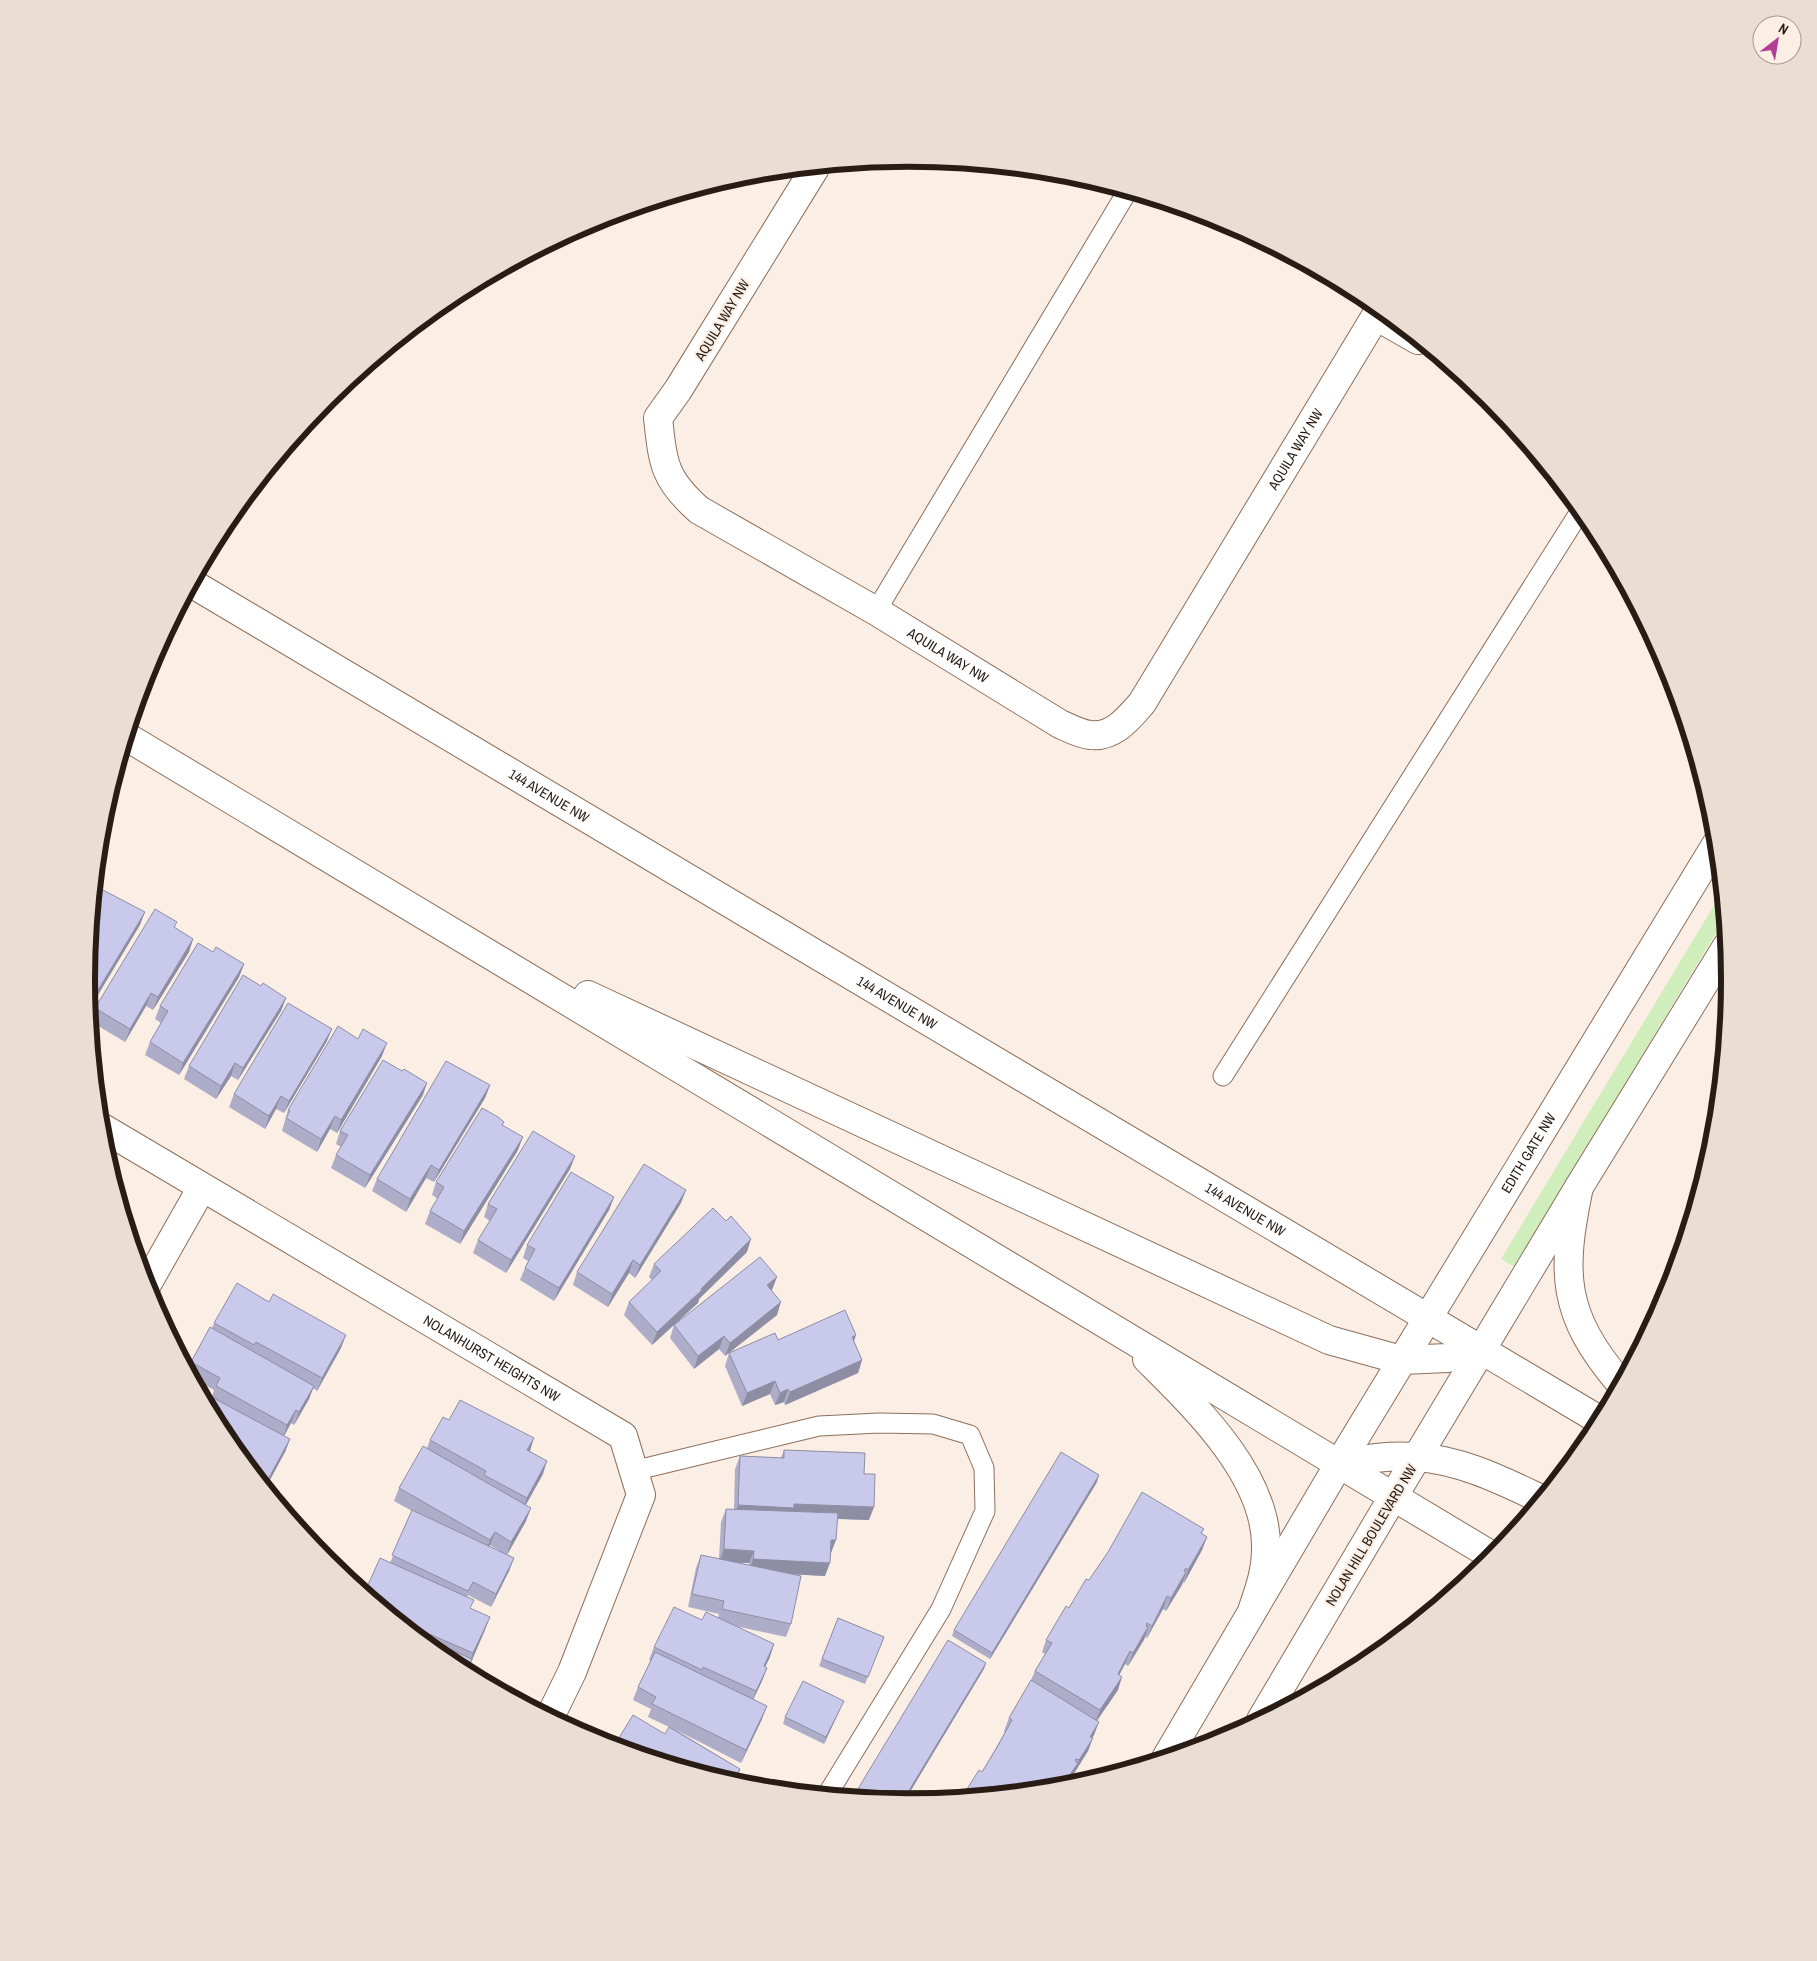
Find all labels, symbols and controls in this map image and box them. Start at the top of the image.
north arrow [1752,15,1802,65]
text: N [1776,19,1792,39]
street label: AQUILA WAY NW [690,276,753,365]
street label: AQUILA WAY NW [1263,405,1327,494]
street label: AQUILA WAY NW [903,623,992,687]
street label: 144 AVENUE NW [505,765,593,826]
street label: 144 AVENUE NW [853,972,941,1033]
street label: EDITH GATE NW [1497,1110,1560,1196]
street label: 144 AVENUE NW [1202,1179,1289,1240]
street label: NOLANHURST HEIGHTS NW [420,1311,563,1406]
street label: NOLAN HILL BOULEVARD NW [1322,1461,1421,1609]

